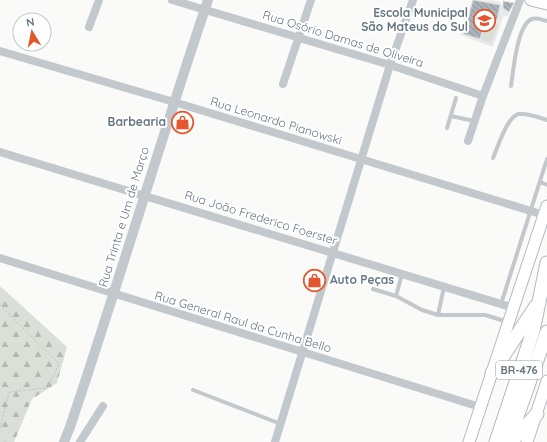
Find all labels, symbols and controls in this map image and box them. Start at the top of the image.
place label: Escola Municipal São Mateus do Sul [361,5,468,34]
street label: Rua Osório Damas de Oliveira [261,7,425,70]
school or university icon: Escola Municipal São Mateus do Sul [471,7,497,33]
north arrow [12,12,52,52]
text: N [25,15,35,30]
street label: Rua Leonardo Pianowski [209,93,344,148]
shop icon: Barbearia [169,109,195,135]
place label: Barbearia [108,114,166,129]
street label: Rua Trinta e Um de Março [95,145,152,289]
street label: Rua João Frederico Foerster [183,187,340,248]
shop icon: Auto Peças [301,267,327,293]
place label: Auto Peças [330,272,394,287]
street label: Rua General Raul da Cunha Bello [153,287,333,356]
road number: BR-476 [496,361,542,379]

